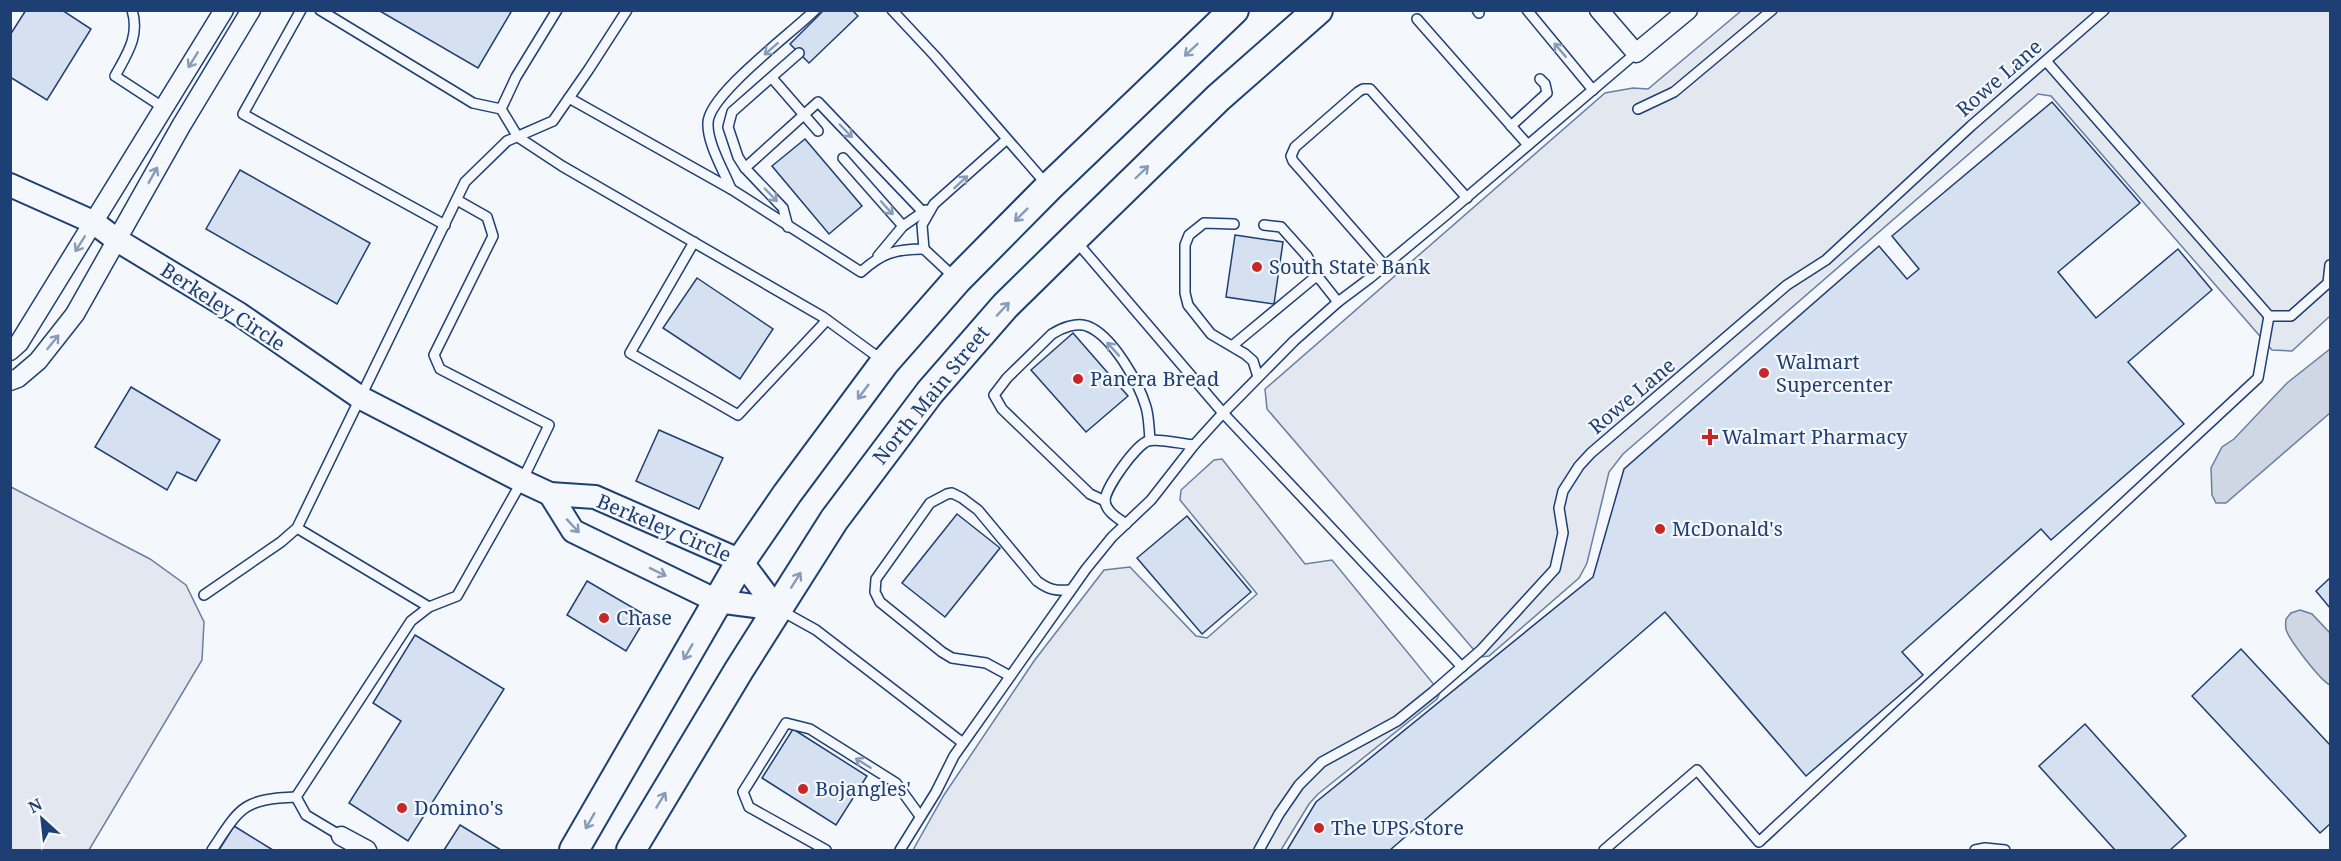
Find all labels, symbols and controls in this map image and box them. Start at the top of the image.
street label: Rowe Lane [1950,33,2047,122]
one-way arrow [764,42,779,56]
one-way arrow [1553,42,1566,58]
one-way arrow [1184,43,1199,57]
one-way arrow [187,51,199,68]
one-way arrow [838,124,853,139]
one-way arrow [1134,165,1149,179]
one-way arrow [147,167,159,184]
one-way arrow [953,175,968,189]
one-way arrow [764,188,778,203]
one-way arrow [880,200,894,215]
one-way arrow [1013,208,1028,223]
one-way arrow [73,235,85,252]
place label: South State Bank [1269,253,1430,280]
street label: Berkeley Circle [156,256,291,357]
marker: South State Bank [1250,260,1264,274]
one-way arrow [996,301,1010,316]
street label: North Main Street [866,320,995,470]
one-way arrow [47,334,60,350]
one-way arrow [1106,342,1120,357]
place label: Walmart Supercenter [1776,348,1893,398]
street label: Rowe Lane [1583,351,1681,440]
place label: Panera Bread [1090,365,1219,392]
marker: Walmart Supercenter [1757,366,1771,380]
marker: Panera Bread [1071,372,1085,386]
one-way arrow [857,383,869,399]
place label: Walmart Pharmacy [1722,423,1908,450]
marker: Walmart Pharmacy [1703,430,1717,444]
street label: Berkeley Circle [593,487,735,568]
place label: McDonald's [1672,515,1783,542]
one-way arrow [565,518,579,534]
marker: McDonald's [1653,522,1667,536]
one-way arrow [649,567,667,579]
one-way arrow [790,572,802,589]
place label: Chase [616,604,672,631]
marker: Chase [597,611,611,625]
one-way arrow [681,643,693,660]
one-way arrow [855,756,872,768]
place label: Bojangles' [815,775,911,802]
marker: Bojangles' [796,782,810,796]
north arrow [12,789,72,849]
one-way arrow [656,792,668,809]
text: N [25,793,46,818]
place label: Domino's [414,794,503,821]
marker: Domino's [395,801,409,815]
one-way arrow [584,812,596,829]
place label: The UPS Store [1331,814,1464,841]
marker: The UPS Store [1312,821,1326,835]

